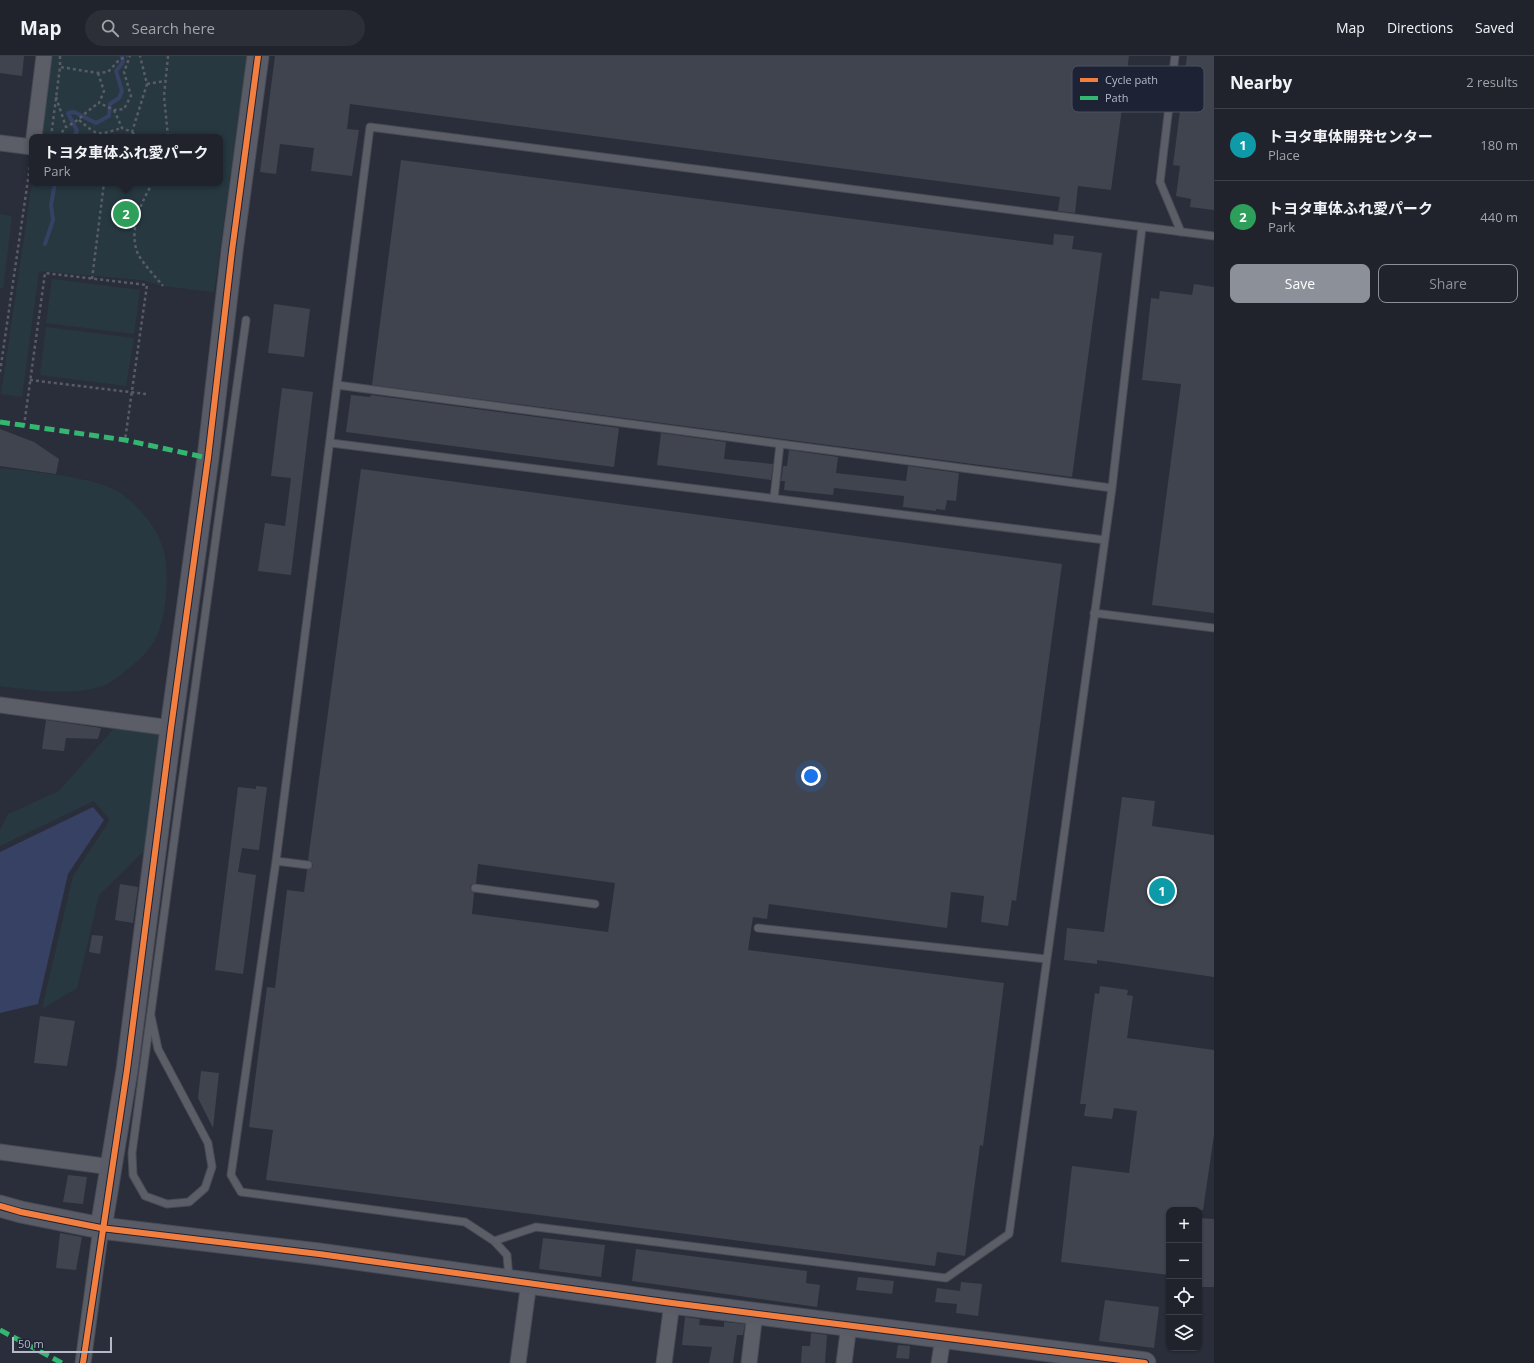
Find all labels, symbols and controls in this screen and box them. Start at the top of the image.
search box [85,10,365,46]
text: Map [20,15,61,41]
icon: search [99,17,121,39]
text: Search here [131,18,215,38]
text: Map [1336,18,1365,37]
text: Directions [1387,18,1453,37]
text: Saved [1475,18,1514,37]
legend [1072,66,1204,112]
text: Nearby [1230,71,1292,94]
text: Cycle path [1105,72,1158,87]
text: 2 results [1466,73,1518,91]
text: Path [1105,90,1128,105]
text: トヨタ車体開発センター [1268,126,1433,146]
popup [29,134,223,186]
text: 1 [1239,136,1247,154]
text: 180 m [1480,136,1518,154]
text: トヨタ車体ふれ愛パーク [43,142,209,162]
text: Place [1268,146,1300,164]
text: Park [43,162,71,180]
text: トヨタ車体ふれ愛パーク [1268,198,1433,218]
pin: 2 [113,199,139,229]
text: 2 [1239,208,1247,226]
text: 440 m [1480,208,1518,226]
text: Park [1268,218,1295,236]
button: Save [1230,264,1370,303]
button: Share [1378,264,1518,303]
your location [801,766,821,786]
pin: 1 [1149,876,1175,906]
map controls [1166,1207,1202,1351]
button: + [1166,1207,1202,1243]
button: − [1166,1243,1202,1279]
button: locate [1166,1279,1202,1315]
button: layers [1166,1315,1202,1351]
scale bar [12,1335,112,1354]
text: 50 m [18,1336,44,1351]

